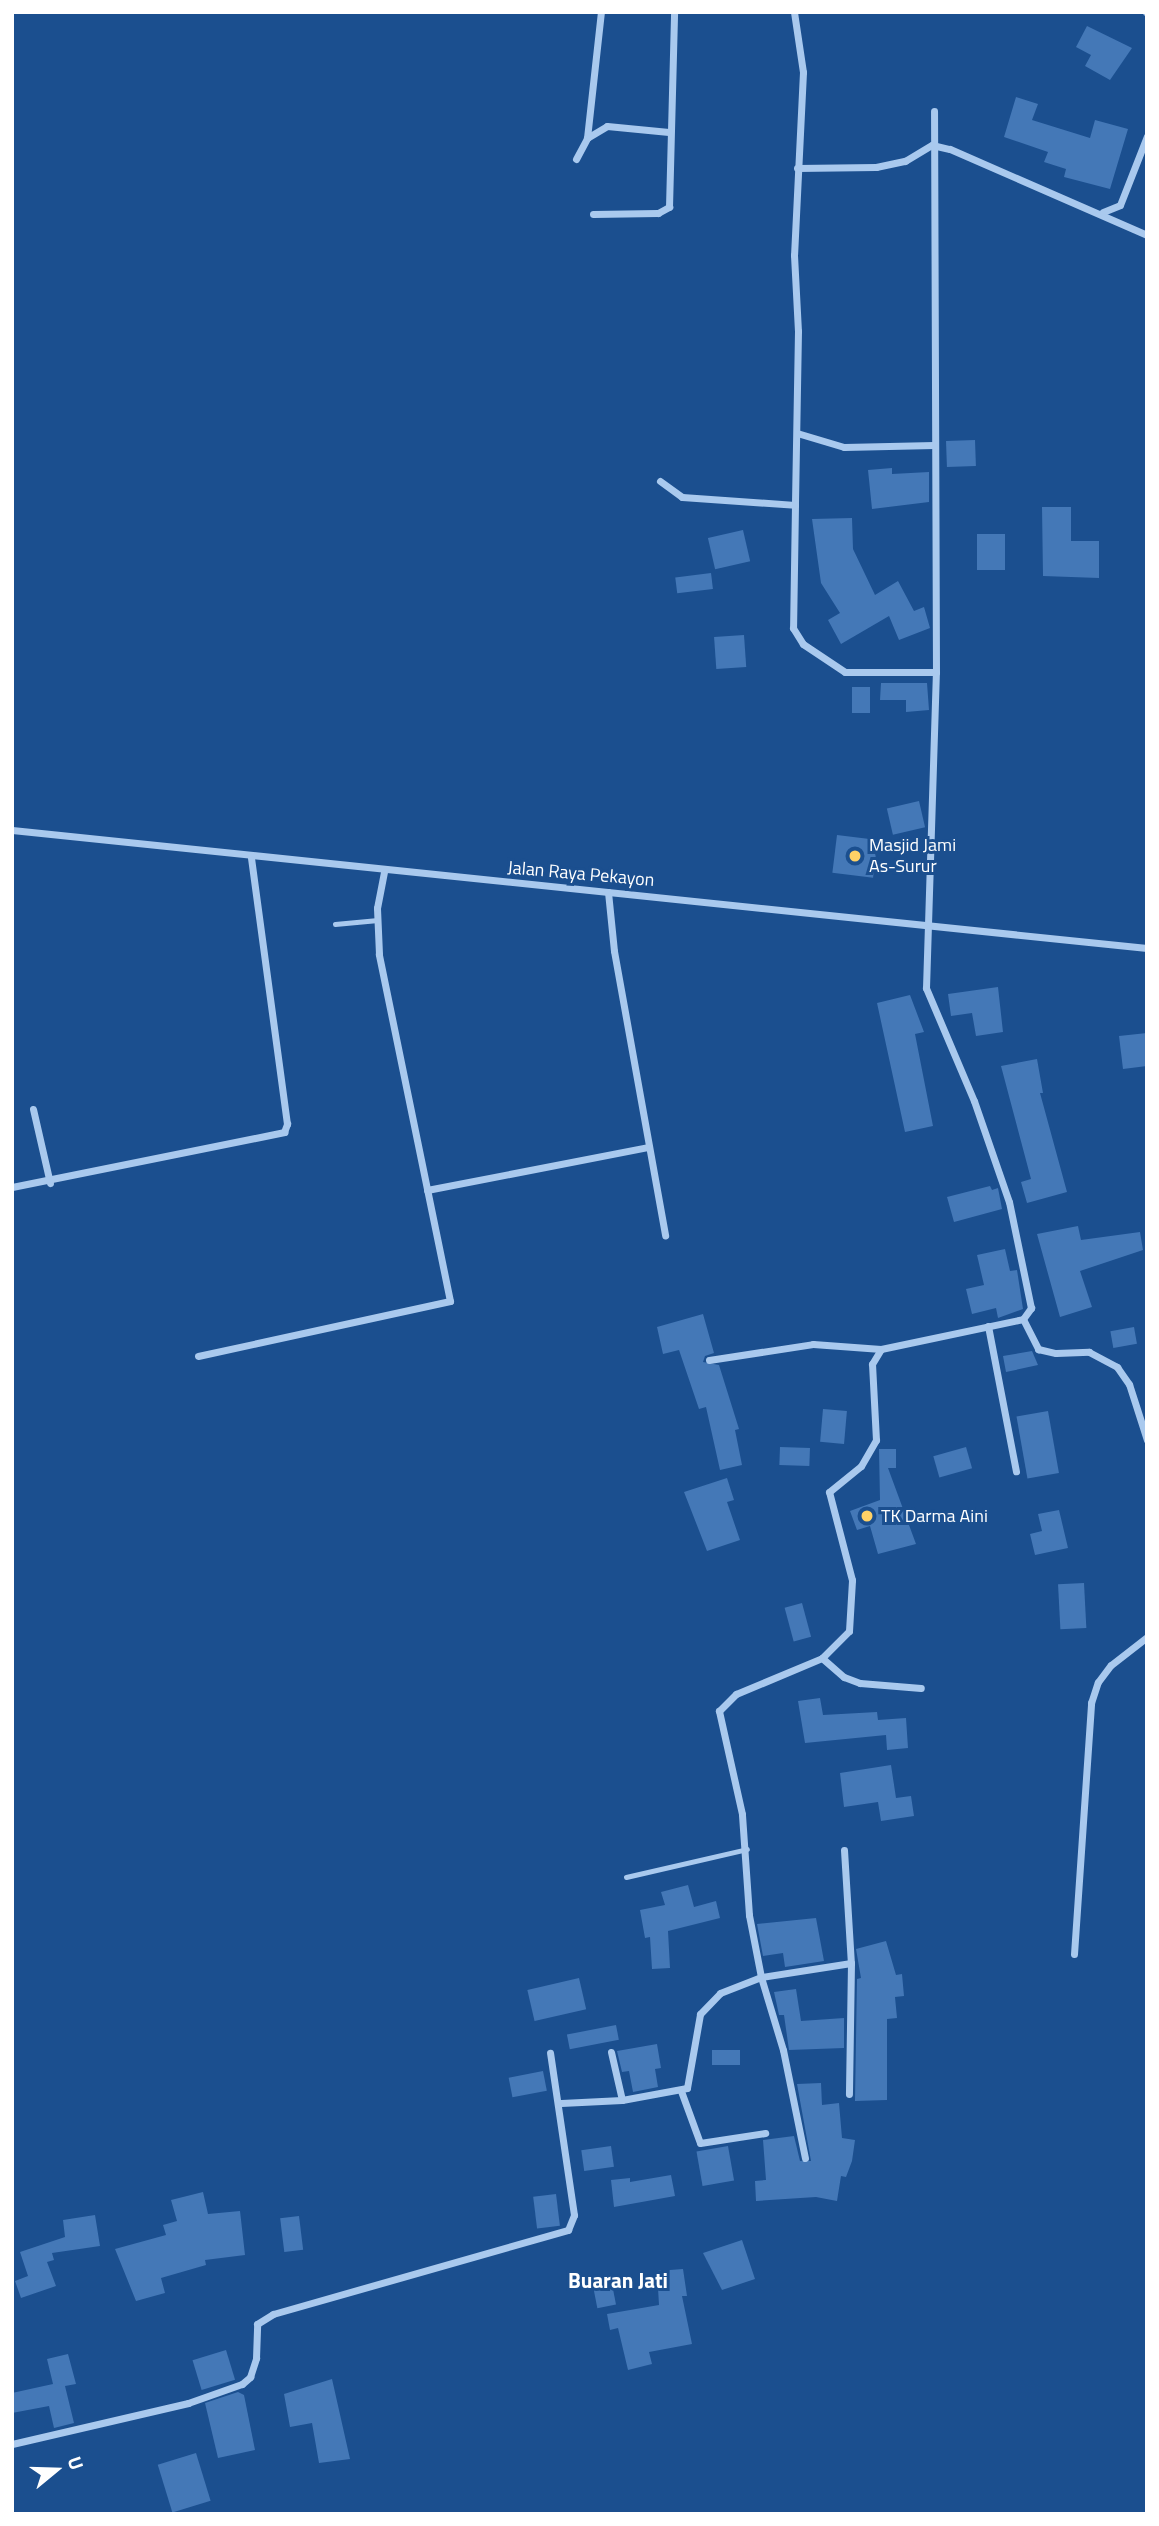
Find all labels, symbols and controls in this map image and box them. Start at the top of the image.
place label: Masjid Jami As-Surur [869,835,956,878]
marker: Masjid Jami As-Surur [847,848,863,864]
street label: Jalan Raya Pekayon [507,857,655,891]
place label: TK Darma Aini [881,1505,988,1527]
marker: TK Darma Aini [859,1508,875,1524]
district label: Buaran Jati [568,2267,668,2293]
north arrow [21,2435,91,2505]
text: U [61,2452,92,2474]

